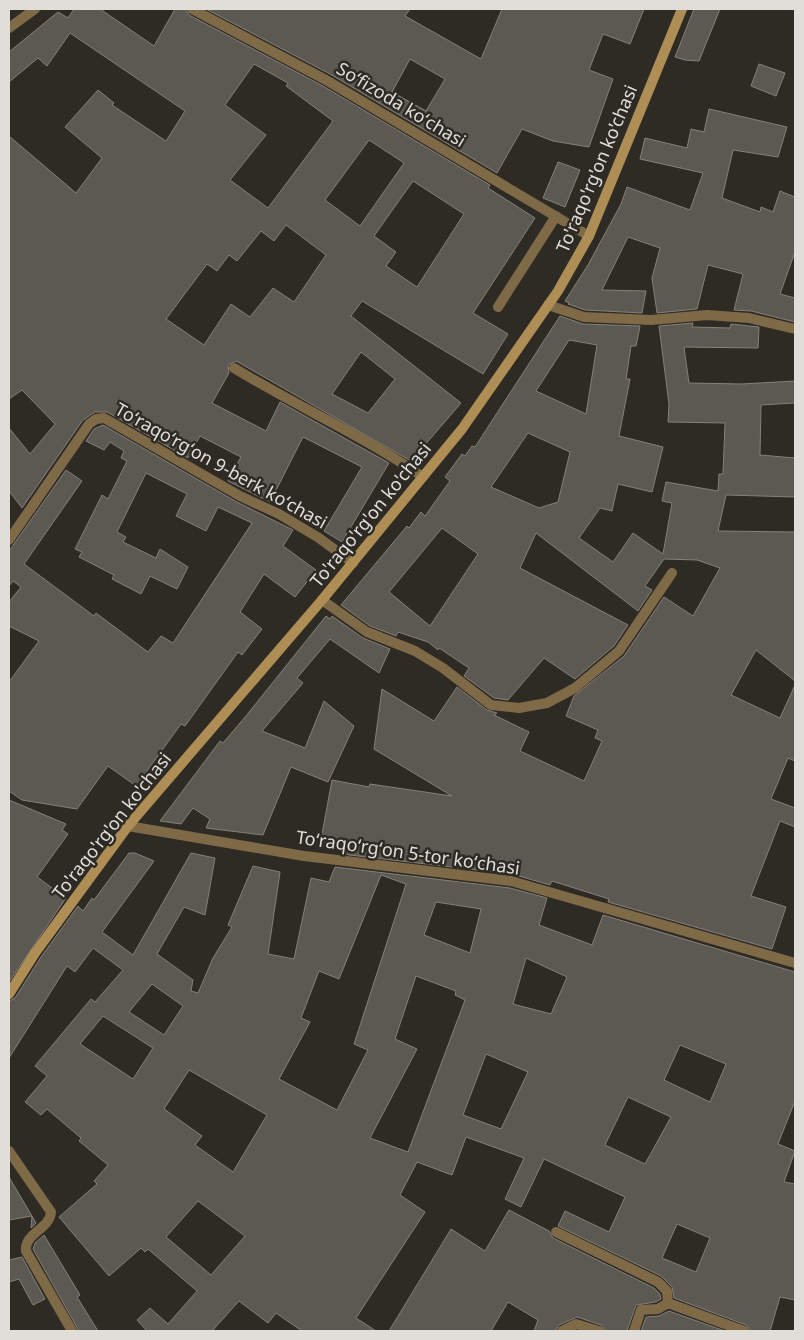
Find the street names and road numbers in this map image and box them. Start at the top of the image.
street label: Soʻfizoda koʻchasi [332,56,471,152]
street label: To'raqo'rg'on ko'chasi [550,81,642,256]
street label: Toʻraqoʻrgʻon 9-berk koʻchasi [111,397,332,534]
street label: To'raqo'rg'on ko'chasi [304,437,436,592]
street label: To'raqo'rg'on ko'chasi [46,747,176,904]
street label: Toʻraqoʻrgʻon 5-tor koʻchasi [295,824,522,880]

